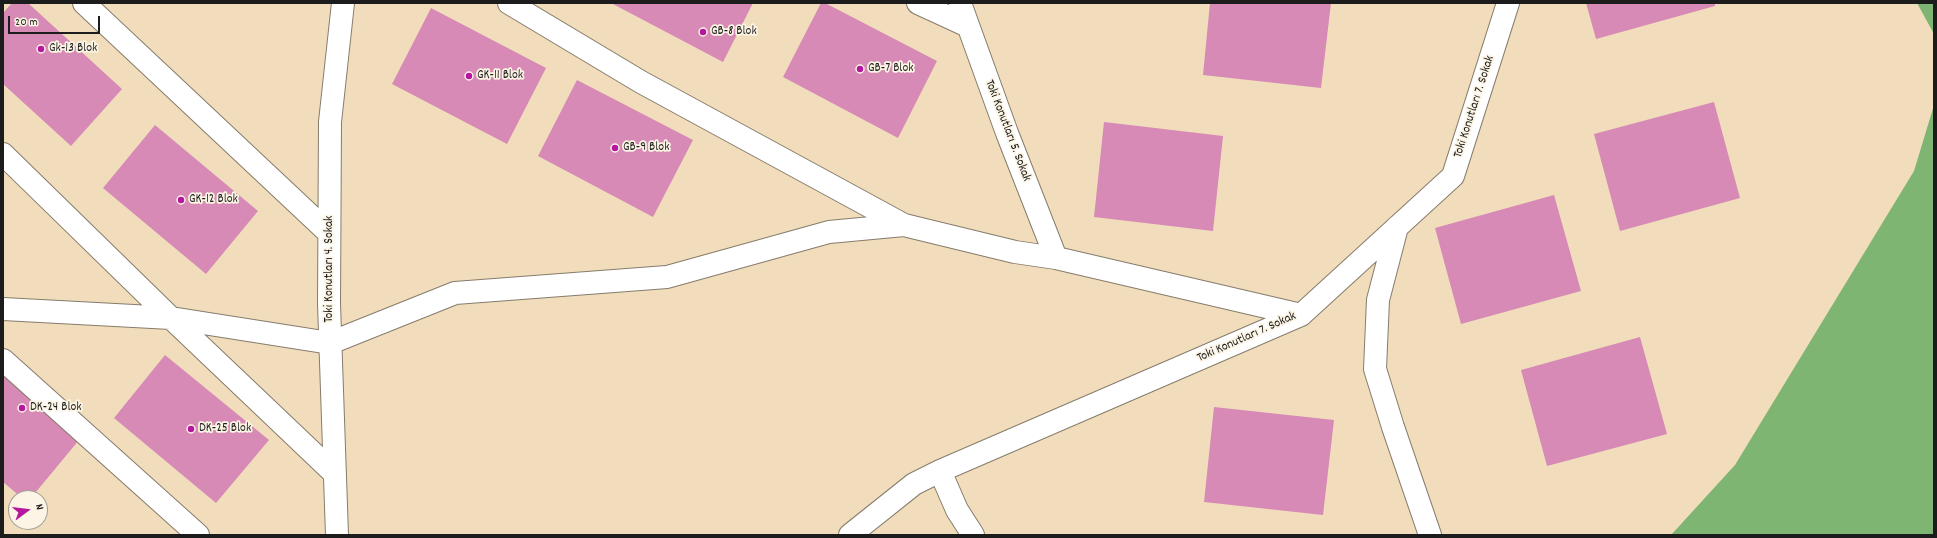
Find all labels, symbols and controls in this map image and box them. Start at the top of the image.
scale bar [10,8,102,34]
text: 20 m [15,14,38,31]
place label: GB-8 Blok [711,24,757,40]
marker: GB-8 Blok [698,27,708,37]
place label: Gk-13 Blok [49,41,97,57]
marker: Gk-13 Blok [36,44,46,54]
street label: Toki Konutları 7. Sokak [1451,54,1499,160]
place label: GB-7 Blok [868,61,913,77]
marker: GB-7 Blok [855,64,865,74]
place label: GK-11 Blok [477,68,523,84]
marker: GK-11 Blok [464,71,474,81]
street label: Toki Konutları 5. Sokak [980,78,1034,184]
place label: GB-9 Blok [623,140,669,156]
marker: GB-9 Blok [610,143,620,153]
place label: GK-12 Blok [189,192,238,208]
marker: GK-12 Blok [176,195,186,205]
street label: Toki Konutları 4. Sokak [322,216,338,322]
street label: Toki Konutları 7. Sokak [1195,309,1299,367]
place label: DK-24 Blok [30,400,82,416]
marker: DK-24 Blok [17,403,27,413]
place label: DK-25 Blok [199,421,251,437]
marker: DK-25 Blok [186,424,196,434]
north arrow [8,490,48,530]
text: N [30,502,47,512]

